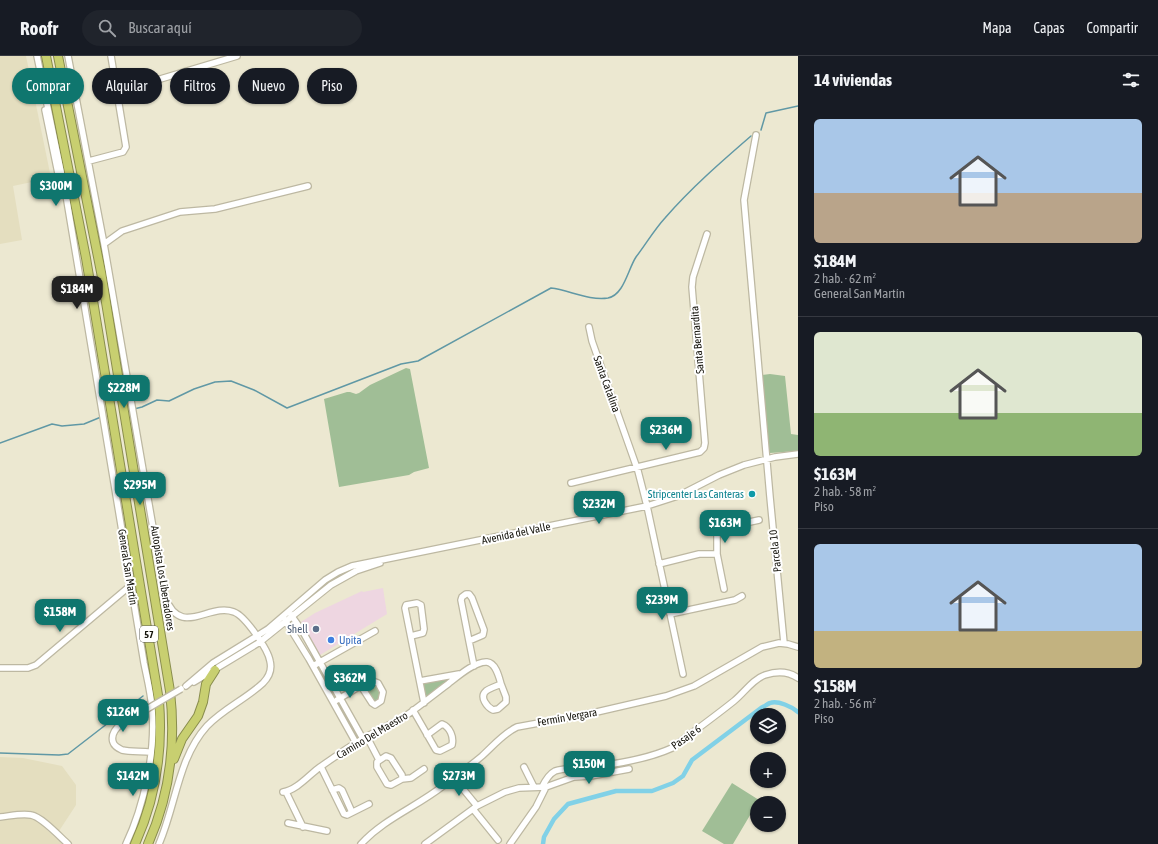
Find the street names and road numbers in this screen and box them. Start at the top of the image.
street label: Santa Bernardita [688,306,706,374]
street label: Santa Catalina [591,354,623,414]
street label: Avenida del Valle [481,520,551,546]
street label: Autopista Los Libertadores [149,525,177,631]
street label: General San Martín [116,528,140,606]
street label: Parcela 10 [767,529,783,573]
road number: 57 [140,626,158,642]
street label: Fermín Vergara [536,706,598,728]
street label: Camino Del Maestro [334,709,410,761]
street label: Pasaje 6 [669,722,703,752]

